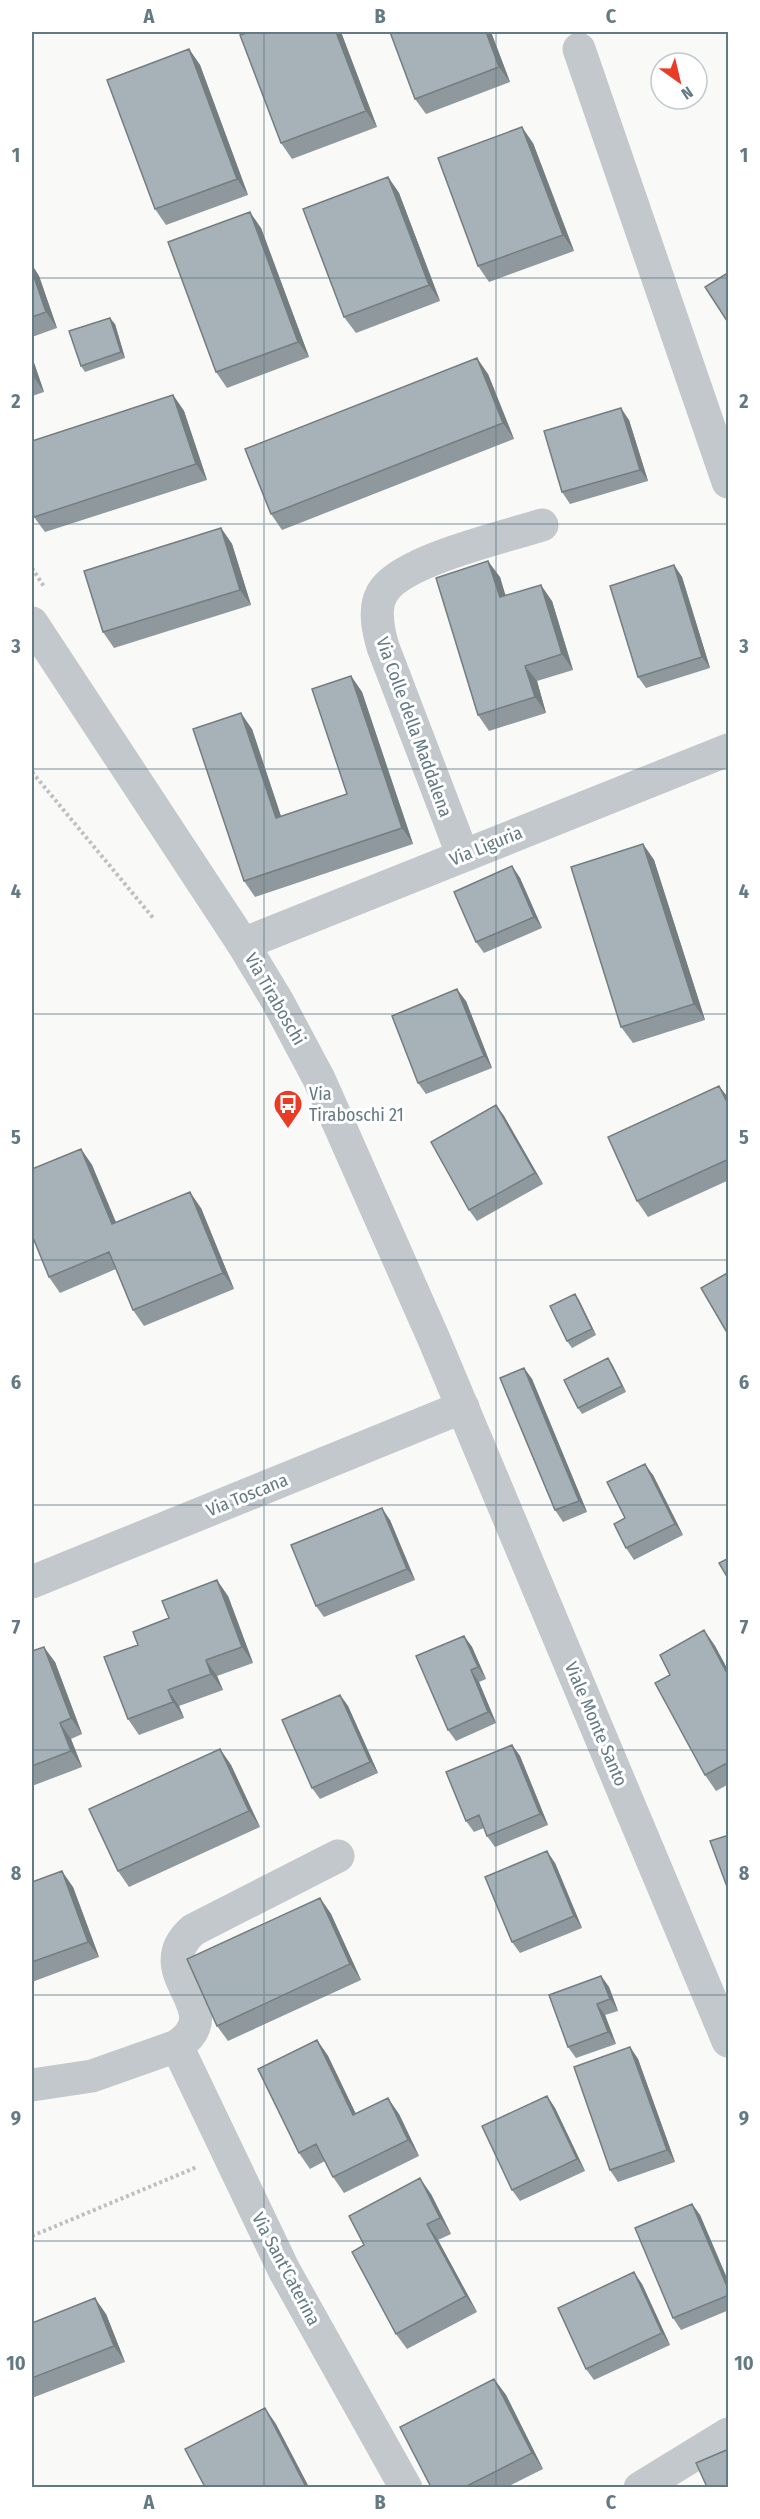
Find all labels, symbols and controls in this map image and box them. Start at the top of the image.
text: A [143,4,156,28]
text: B [374,4,386,28]
text: C [606,4,617,28]
north arrow [649,51,709,111]
text: N [678,82,696,104]
text: 1 [12,143,20,167]
text: 1 [740,143,748,167]
text: 2 [10,389,21,413]
text: 2 [738,389,749,413]
text: 3 [10,634,21,658]
street label: Via Colle della Maddalena [371,634,457,820]
text: 3 [738,634,749,658]
street label: Via Liguria [446,821,526,871]
text: 4 [11,879,21,903]
text: 4 [739,879,749,903]
street label: Via Tiraboschi [240,949,310,1049]
place label: Via Tiraboschi 21 [309,1083,404,1126]
bus stop icon: Via Tiraboschi 21 [272,1088,304,1130]
text: 5 [11,1125,21,1149]
text: 5 [739,1125,749,1149]
text: 6 [11,1370,21,1394]
text: 6 [739,1370,749,1394]
street label: Via Toscana [203,1469,291,1521]
text: 7 [12,1615,21,1639]
text: 7 [740,1615,749,1639]
street label: Viale Monte Santo [560,1659,632,1789]
text: 8 [11,1861,22,1885]
text: 8 [739,1861,750,1885]
text: 9 [11,2106,21,2130]
text: 9 [739,2106,749,2130]
street label: Via Sant'Caterina [247,2209,325,2329]
text: 10 [6,2351,26,2375]
text: 10 [734,2351,754,2375]
text: A [143,2490,156,2514]
text: B [374,2490,386,2514]
text: C [606,2490,617,2514]

